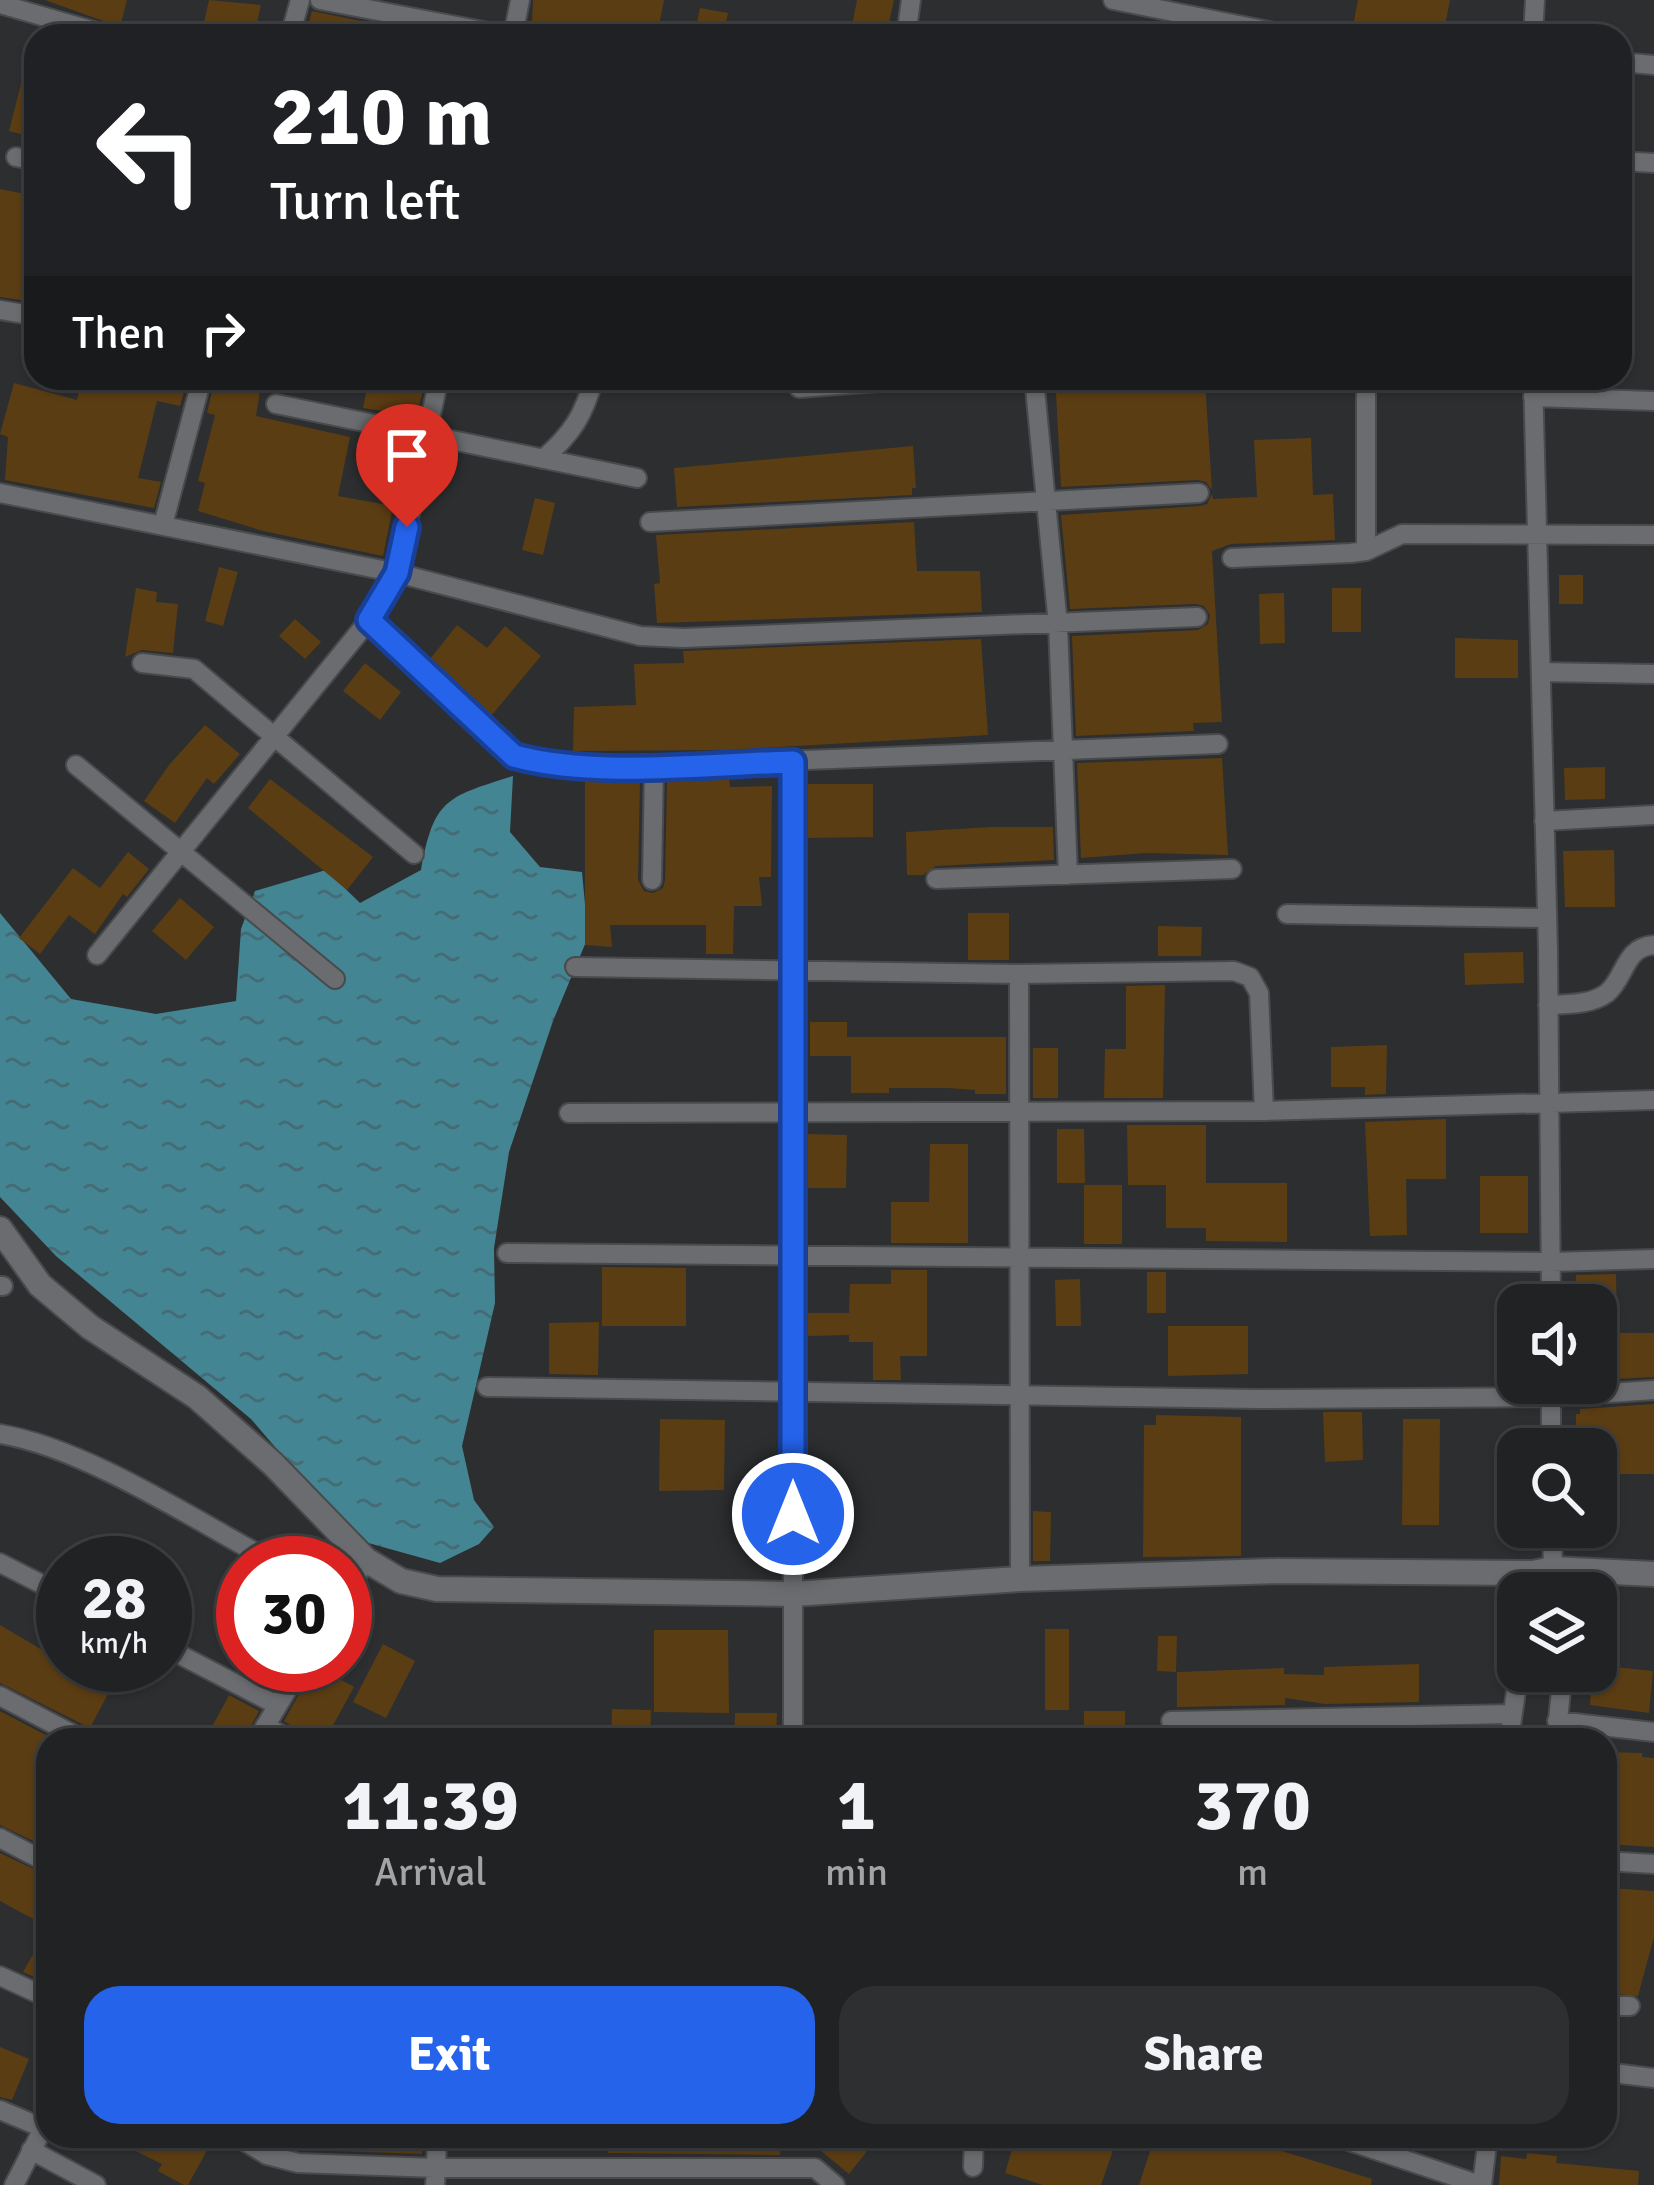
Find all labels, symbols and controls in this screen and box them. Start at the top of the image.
text: 210 m [270,65,492,169]
icon: left [72,72,228,228]
text: Turn left [270,168,460,235]
icon: right [190,300,256,366]
text: Then [72,306,166,361]
pin [356,404,458,527]
icon: arrive [374,422,440,488]
map controls [1497,1284,1617,1692]
button: sound [1497,1284,1617,1404]
button: search [1497,1428,1617,1548]
position arrow [730,1451,856,1577]
speed limit sign: 30 [216,1536,372,1692]
text: 28 [82,1562,146,1636]
button: layers [1497,1572,1617,1692]
text: km/h [80,1625,148,1662]
text: 11:39 [342,1761,519,1850]
text: 1 [837,1761,876,1850]
text: 370 [1194,1761,1311,1850]
text: Arrival [374,1848,487,1896]
text: min [825,1848,888,1896]
text: m [1237,1848,1268,1896]
button: Exit [84,1986,815,2124]
button: Share [839,1986,1569,2124]

